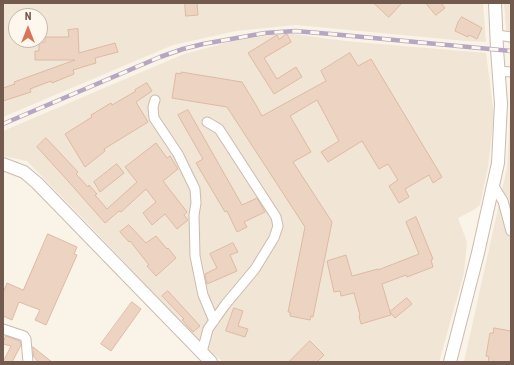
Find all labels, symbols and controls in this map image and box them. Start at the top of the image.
north arrow [8,8,48,48]
text: N [25,10,31,23]

